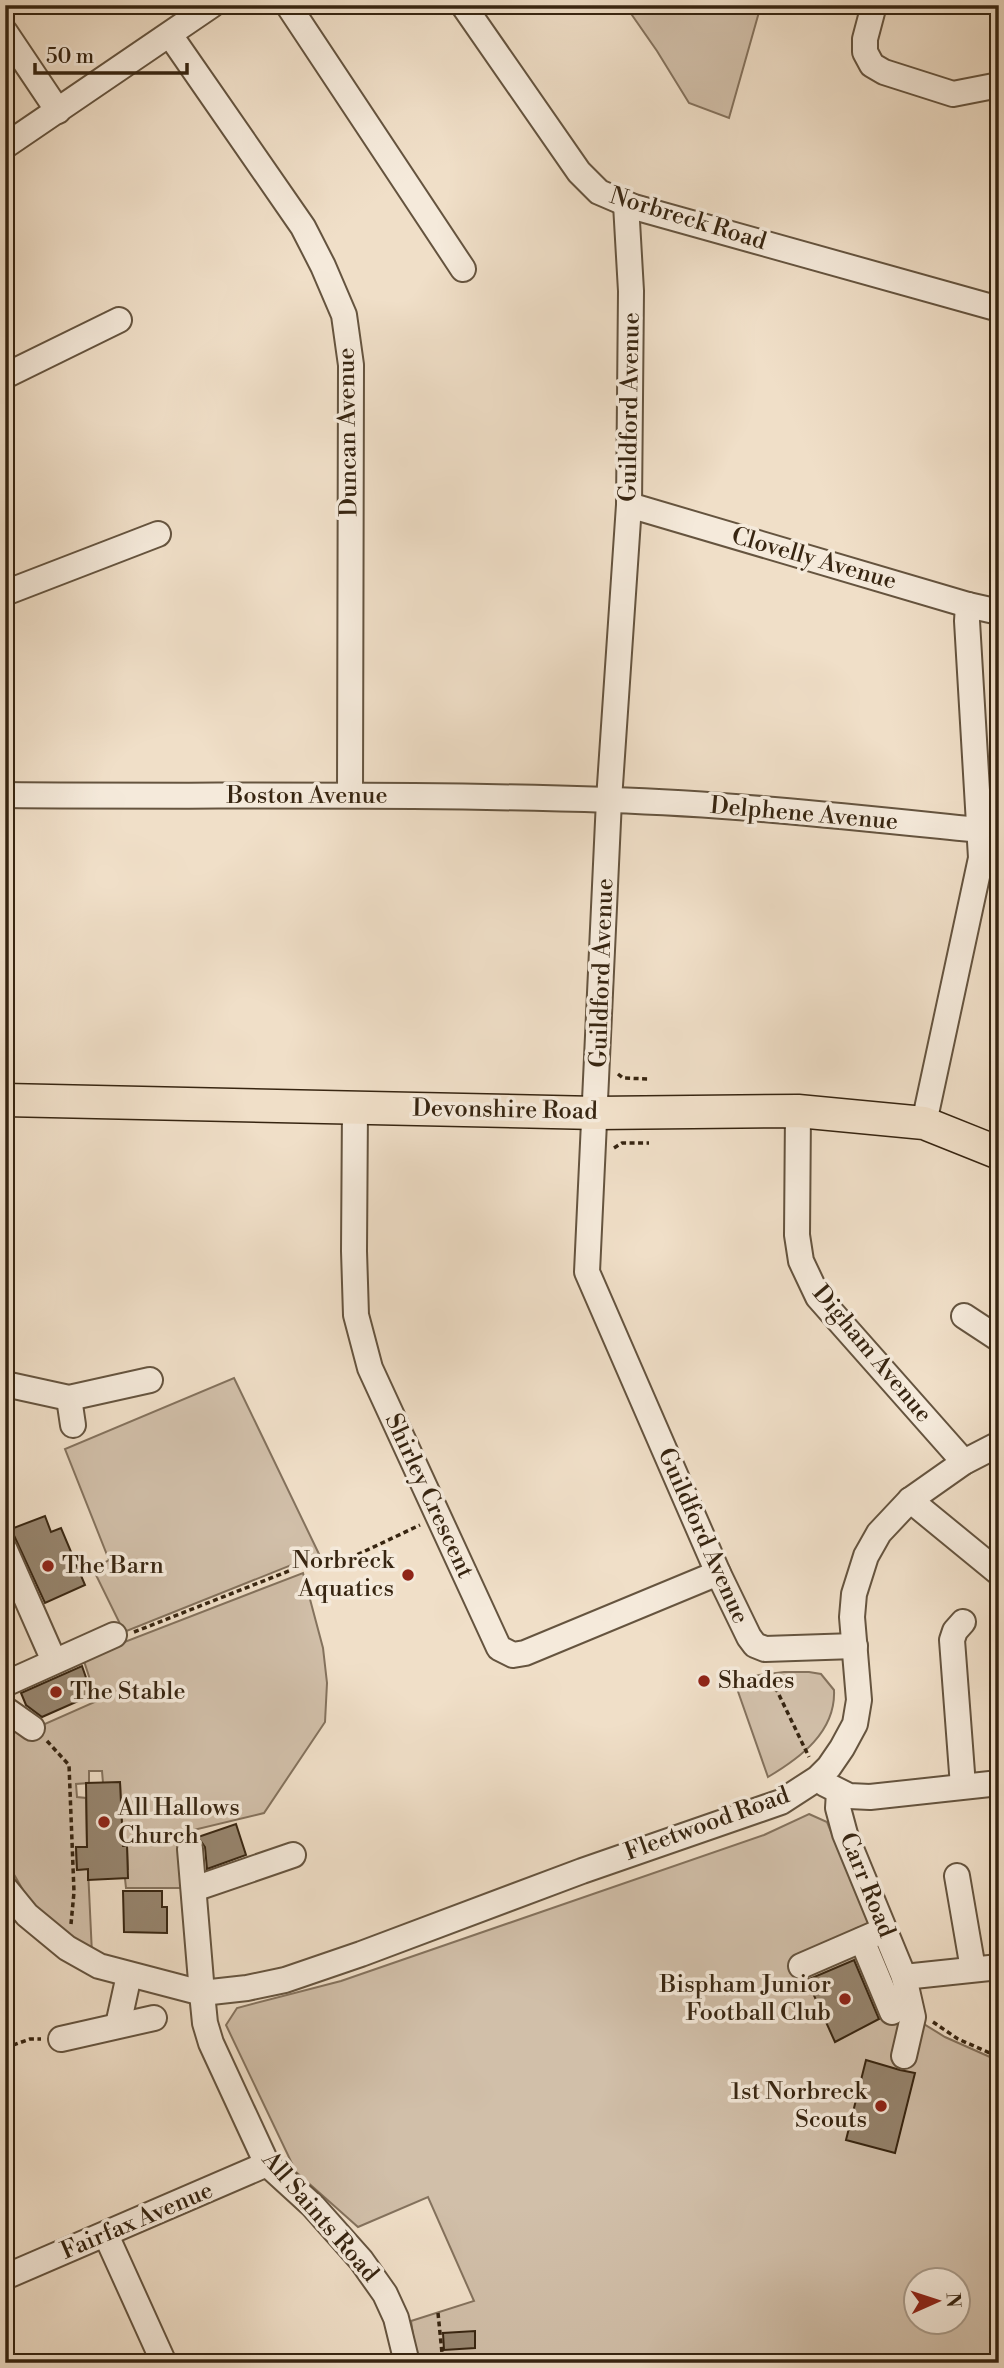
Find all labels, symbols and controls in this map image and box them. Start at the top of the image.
scale bar [35,32,187,76]
text: 50 m [46,44,94,70]
street label: Norbreck Road [606,181,770,257]
street label: Guildford Avenue [613,312,647,502]
street label: Duncan Avenue [332,347,364,517]
street label: Clovelly Avenue [728,521,900,597]
street label: Boston Avenue [225,781,388,811]
street label: Delphene Avenue [709,791,899,837]
street label: Guildford Avenue [584,878,620,1068]
street label: Devonshire Road [412,1093,598,1127]
street label: Digham Avenue [806,1279,938,1429]
street label: Shirley Crescent [378,1409,480,1583]
street label: Guildford Avenue [651,1443,755,1629]
place label: Norbreck Aquatics [292,1546,395,1604]
place label: The Barn [62,1551,164,1581]
marker: The Barn [40,1558,56,1574]
marker: Norbreck Aquatics [400,1567,416,1583]
place label: Shades [718,1666,795,1696]
marker: Shades [696,1673,712,1689]
place label: The Stable [70,1677,186,1707]
marker: The Stable [48,1684,64,1700]
street label: Fleetwood Road [621,1780,794,1868]
place label: All Hallows Church [117,1793,240,1851]
marker: All Hallows Church [96,1814,112,1830]
street label: Carr Road [832,1828,902,1942]
place label: Bispham Junior Football Club [658,1970,831,2028]
marker: Bispham Junior Football Club [837,1991,853,2007]
place label: 1st Norbreck Scouts [731,2077,868,2135]
marker: 1st Norbreck Scouts [873,2098,889,2114]
street label: All Saints Road [254,2145,385,2289]
street label: Fairfax Avenue [56,2175,218,2267]
north arrow [902,2266,972,2336]
text: N [941,2292,965,2308]

